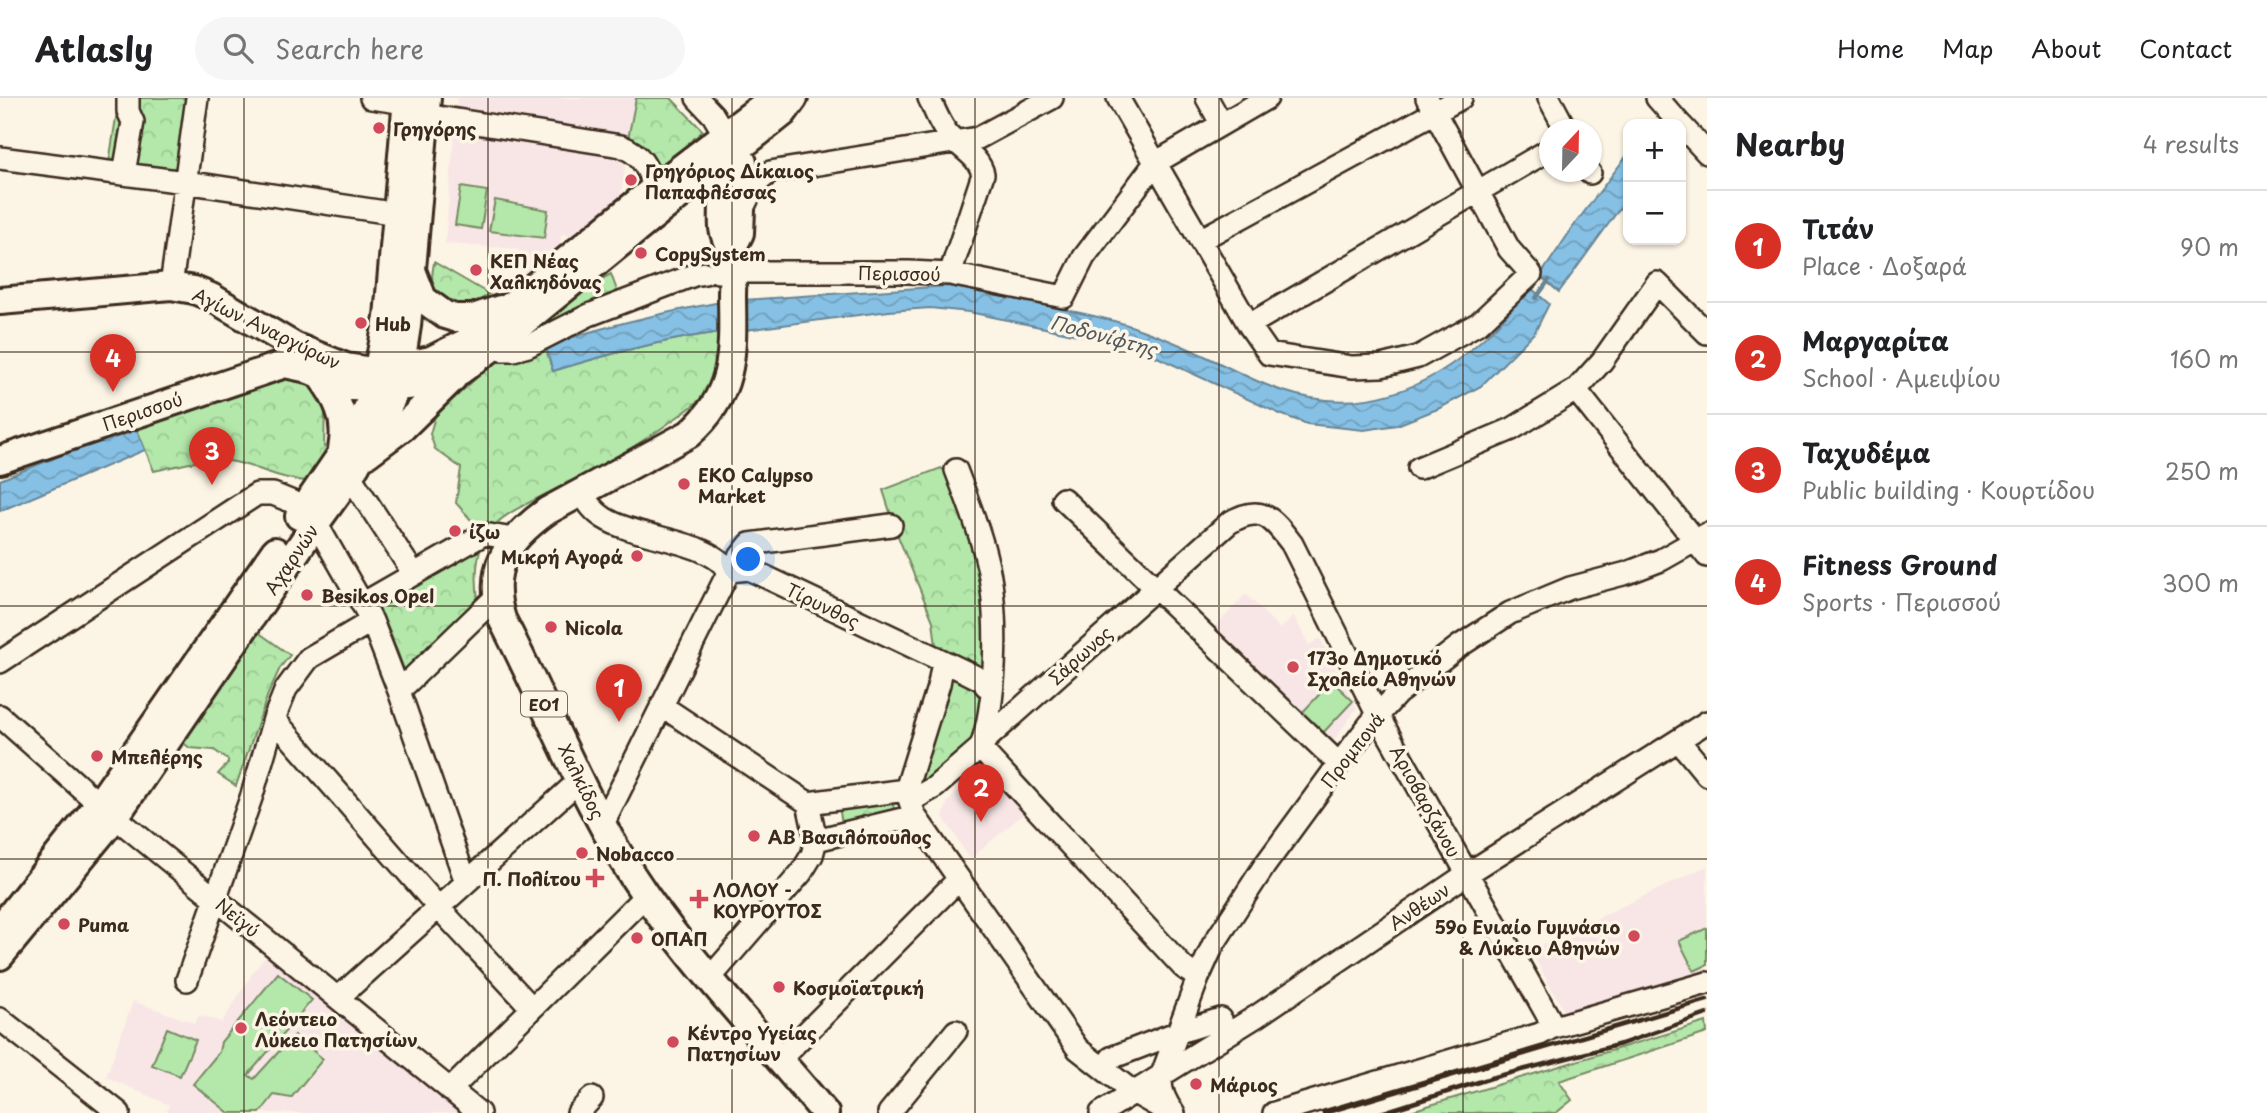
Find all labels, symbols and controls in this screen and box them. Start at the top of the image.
search box [195,17,685,80]
text: Atlasly [35,23,153,73]
icon: search [219,29,257,67]
text: Search here [275,29,424,68]
text: Home [1837,30,1904,66]
text: Map [1942,30,1993,66]
text: About [2031,30,2101,66]
text: Contact [2139,30,2232,66]
place label: Γρηγόρης [393,115,477,142]
north arrow [1539,119,1602,182]
map controls [1623,119,1686,245]
button: + [1623,119,1686,182]
marker: Γρηγόρης [371,120,387,136]
text: Nearby [1735,121,1845,166]
text: 4 results [2143,126,2239,161]
place label: Γρηγόριος Δίκαιος Παπαφλέσσας [645,157,814,205]
marker: Γρηγόριος Δίκαιος Παπαφλέσσας [623,172,639,188]
button: − [1623,182,1686,245]
text: Τιτάν [1802,209,1874,248]
text: 1 [1753,229,1764,264]
text: 90 m [2180,229,2239,264]
place label: CopySystem [655,240,766,267]
marker: CopySystem [633,245,649,261]
place label: ΚΕΠ Νέας Χαλκηδόνας [489,247,602,295]
text: Place · Δοξαρά [1802,248,1967,283]
street label: Περισσού [857,259,941,287]
marker: ΚΕΠ Νέας Χαλκηδόνας [468,262,484,278]
street label: Αγίων Αναργύρων [188,280,346,376]
water label: Ποδονίφτης [1048,307,1162,363]
place label: Hub [375,310,411,337]
marker: Hub [353,315,369,331]
text: Μαργαρίτα [1802,321,1949,360]
pin: 4 [90,334,136,392]
text: 2 [1750,341,1766,376]
text: 160 m [2170,341,2239,376]
text: School · Αμειψίου [1802,360,2001,395]
street label: Περισσού [98,385,186,437]
pin: 3 [189,427,235,485]
text: Ταχυδέμα [1802,433,1930,472]
text: 3 [1750,453,1766,488]
text: 250 m [2165,453,2239,488]
place label: EKO Calypso Market [698,461,813,509]
text: Public building · Κουρτίδου [1802,472,2095,507]
marker: EKO Calypso Market [676,476,692,492]
street label: Αχαρνών [257,518,325,600]
place label: ίζω [469,518,500,545]
marker: ίζω [447,523,463,539]
your location [731,542,765,576]
place label: Μικρή Αγορά [501,543,624,570]
text: Fitness Ground [1802,545,1997,584]
marker: Μικρή Αγορά [629,548,645,564]
text: 4 [1750,565,1766,600]
text: 300 m [2162,565,2239,600]
street label: Τίρυνθος [782,576,864,634]
place label: Besikos Opel [321,582,434,609]
text: Sports · Περισσού [1802,584,2001,619]
marker: Besikos Opel [299,587,315,603]
place label: Nicola [565,614,623,641]
marker: Nicola [543,619,559,635]
street label: Σάρωνος [1042,619,1118,691]
place label: 173ο Δημοτικό Σχολείο Αθηνών [1307,644,1456,692]
marker: 173ο Δημοτικό Σχολείο Αθηνών [1285,659,1301,675]
pin: 1 [596,664,642,722]
road number: ΕΟ1 [521,692,567,716]
street label: Προμπονά [1314,706,1390,794]
street label: Χαλκίδος [552,738,612,824]
street label: Αριοβαρζάνου [1384,740,1468,862]
place label: Μπελέρης [111,743,203,770]
marker: Μπελέρης [89,748,105,764]
pin: 2 [958,764,1004,822]
place label: ΑΒ Βασιλόπουλος [768,823,932,850]
marker: ΑΒ Βασιλόπουλος [746,828,762,844]
place label: Nobacco [596,840,674,867]
marker: Nobacco [574,845,590,861]
place label: Π. Πολίτου [482,865,581,892]
marker: Π. Πολίτου [587,870,603,886]
place label: ΛΟΛΟΥ - ΚΟΥΡΟΥΤΟΣ [713,876,822,924]
street label: Ανθέων [1383,876,1455,936]
street label: Νεϊγύ [210,891,266,943]
marker: ΛΟΛΟΥ - ΚΟΥΡΟΥΤΟΣ [691,891,707,907]
place label: Puma [78,911,129,938]
place label: 59ο Ενιαίο Γυμνάσιο & Λύκειο Αθηνών [1435,913,1620,961]
marker: Puma [56,916,72,932]
place label: ΟΠΑΠ [651,925,708,952]
marker: 59ο Ενιαίο Γυμνάσιο & Λύκειο Αθηνών [1626,928,1642,944]
marker: ΟΠΑΠ [629,930,645,946]
place label: Κοσμοϊατρική [793,974,924,1001]
marker: Κοσμοϊατρική [771,979,787,995]
place label: Λεόντειο Λύκειο Πατησίων [255,1005,418,1053]
place label: Κέντρο Υγείας Πατησίων [687,1019,817,1067]
marker: Λεόντειο Λύκειο Πατησίων [233,1020,249,1036]
marker: Κέντρο Υγείας Πατησίων [665,1034,681,1050]
place label: Μάριος [1210,1071,1278,1098]
marker: Μάριος [1188,1076,1204,1092]

